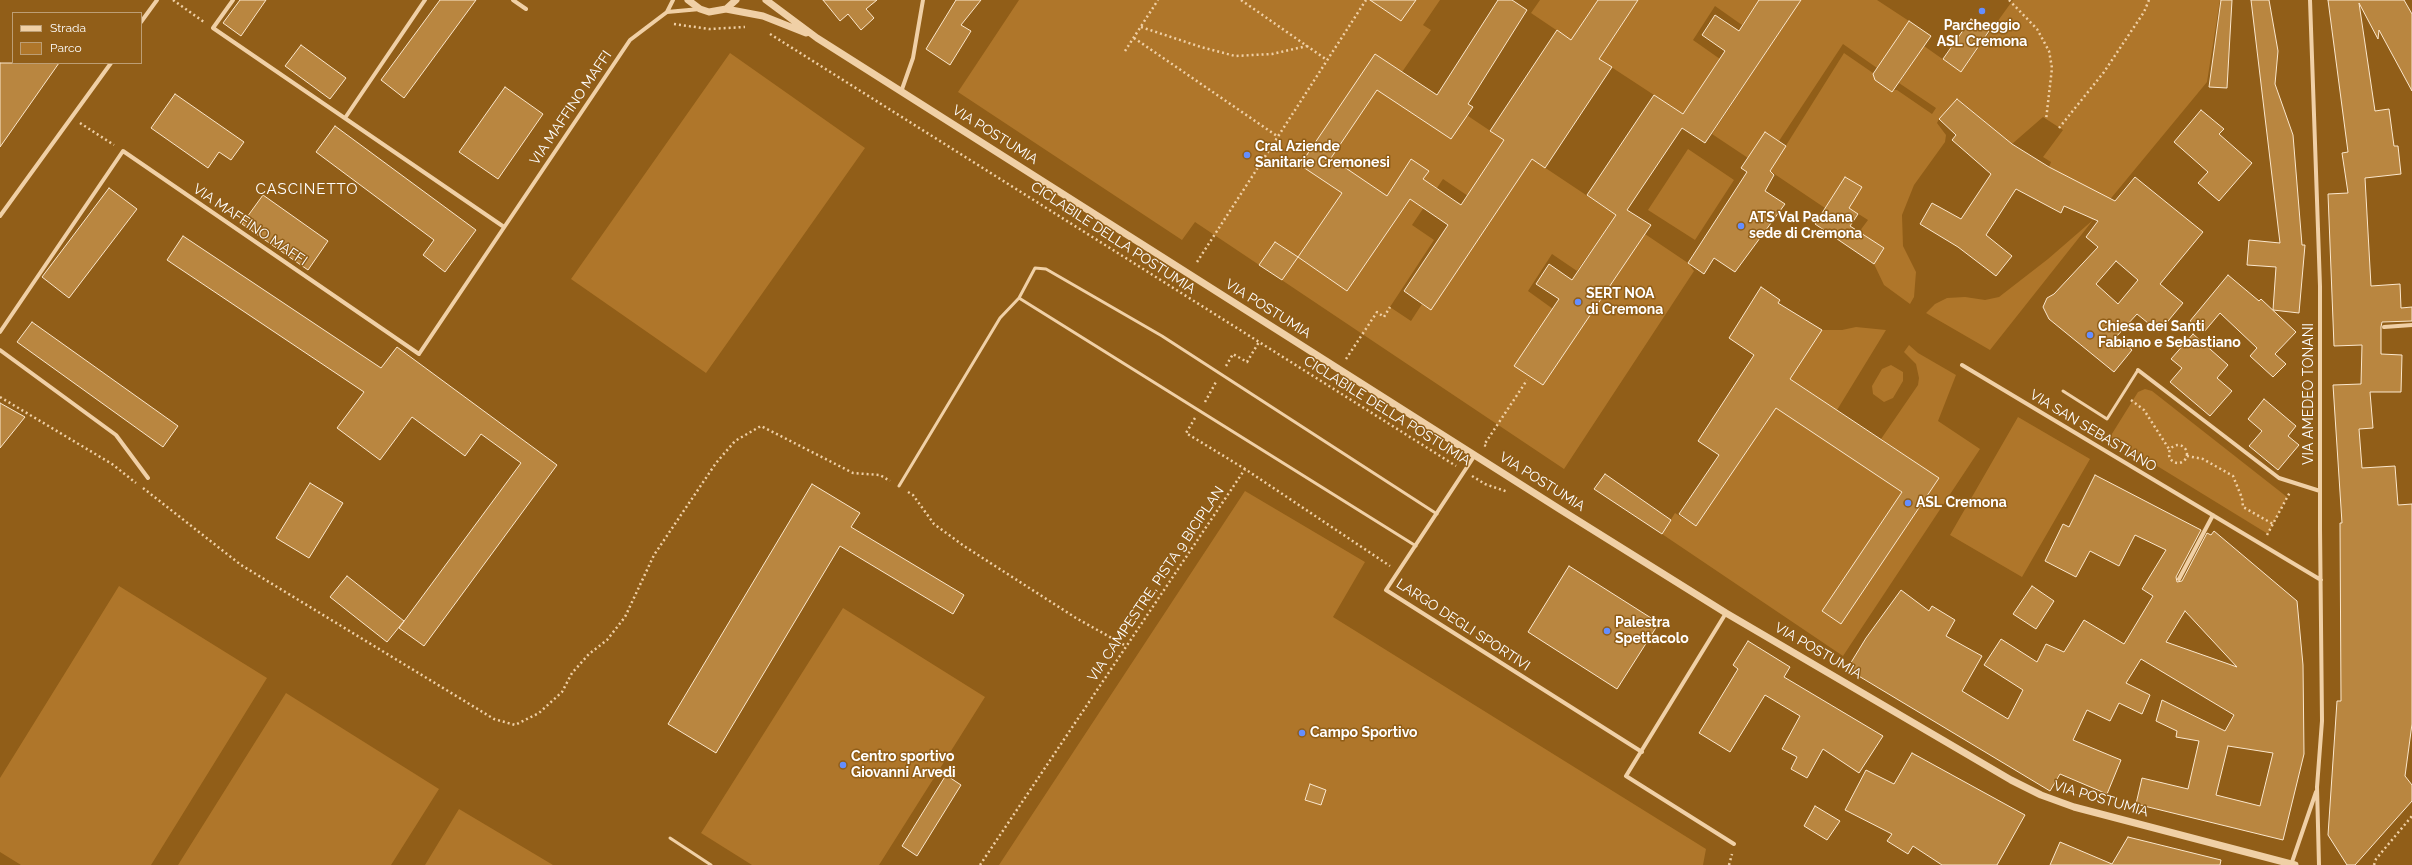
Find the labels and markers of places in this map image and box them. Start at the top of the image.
marker: Parcheggio ASL Cremona [1977,6,1987,16]
place label: Parcheggio ASL Cremona [1937,18,2027,50]
place label: Cral Aziende Sanitarie Cremonesi [1255,139,1390,172]
marker: Cral Aziende Sanitarie Cremonesi [1242,150,1252,160]
place label: ATS Val Padana sede di Cremona [1749,210,1862,242]
marker: ATS Val Padana sede di Cremona [1736,221,1746,231]
place label: SERT NOA di Cremona [1586,286,1663,318]
marker: SERT NOA di Cremona [1573,297,1583,307]
place label: Chiesa dei Santi Fabiano e Sebastiano [2098,319,2241,352]
marker: Chiesa dei Santi Fabiano e Sebastiano [2085,330,2095,340]
place label: ASL Cremona [1916,495,2007,511]
marker: ASL Cremona [1903,498,1913,508]
place label: Palestra Spettacolo [1615,615,1689,648]
marker: Palestra Spettacolo [1602,626,1612,636]
place label: Campo Sportivo [1310,725,1418,741]
marker: Campo Sportivo [1297,728,1307,738]
place label: Centro sportivo Giovanni Arvedi [851,749,956,782]
marker: Centro sportivo Giovanni Arvedi [838,760,848,770]

